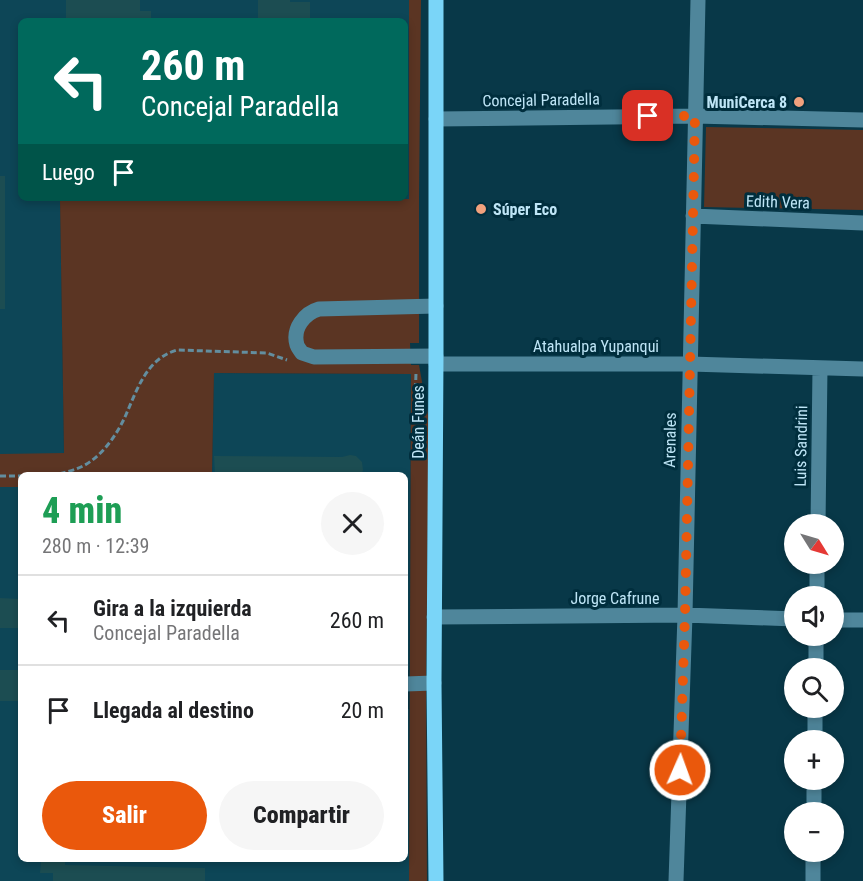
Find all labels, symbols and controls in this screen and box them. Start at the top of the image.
text: 260 m [141,41,246,90]
icon: left [42,42,120,120]
street label: Concejal Paradella [482,89,600,111]
pin [622,90,673,141]
text: Concejal Paradella [141,91,339,123]
place label: MuniCerca 8 [707,93,787,112]
marker: MuniCerca 8 [792,95,806,109]
icon: arrive [631,99,664,132]
icon: arrive [107,156,140,189]
text: Luego [42,160,95,185]
street label: Edith Vera [746,191,810,213]
place label: Súper Eco [493,200,557,219]
marker: Súper Eco [474,202,488,216]
street label: Atahualpa Yupanqui [533,337,659,356]
street label: Deán Funes [409,385,428,459]
street label: Luis Sandrini [791,405,811,487]
street label: Arenales [660,412,680,468]
text: 4 min [42,490,122,532]
button: close [321,492,384,555]
north arrow [784,514,844,574]
map controls [784,514,844,862]
text: 280 m · 12:39 [42,534,149,558]
button: sound [784,586,844,646]
street label: Jorge Cafrune [570,589,660,608]
text: Gira a la izquierda [93,596,252,621]
icon: left [42,604,75,637]
text: 260 m [330,608,384,633]
text: Concejal Paradella [93,621,240,645]
button: search [784,658,844,718]
icon: arrive [42,694,75,727]
text: Llegada al destino [93,698,254,723]
text: 20 m [341,698,384,723]
button: + [784,730,844,790]
position arrow [648,738,712,802]
button: Salir [42,781,207,850]
button: Compartir [219,781,384,850]
button: − [784,802,844,862]

